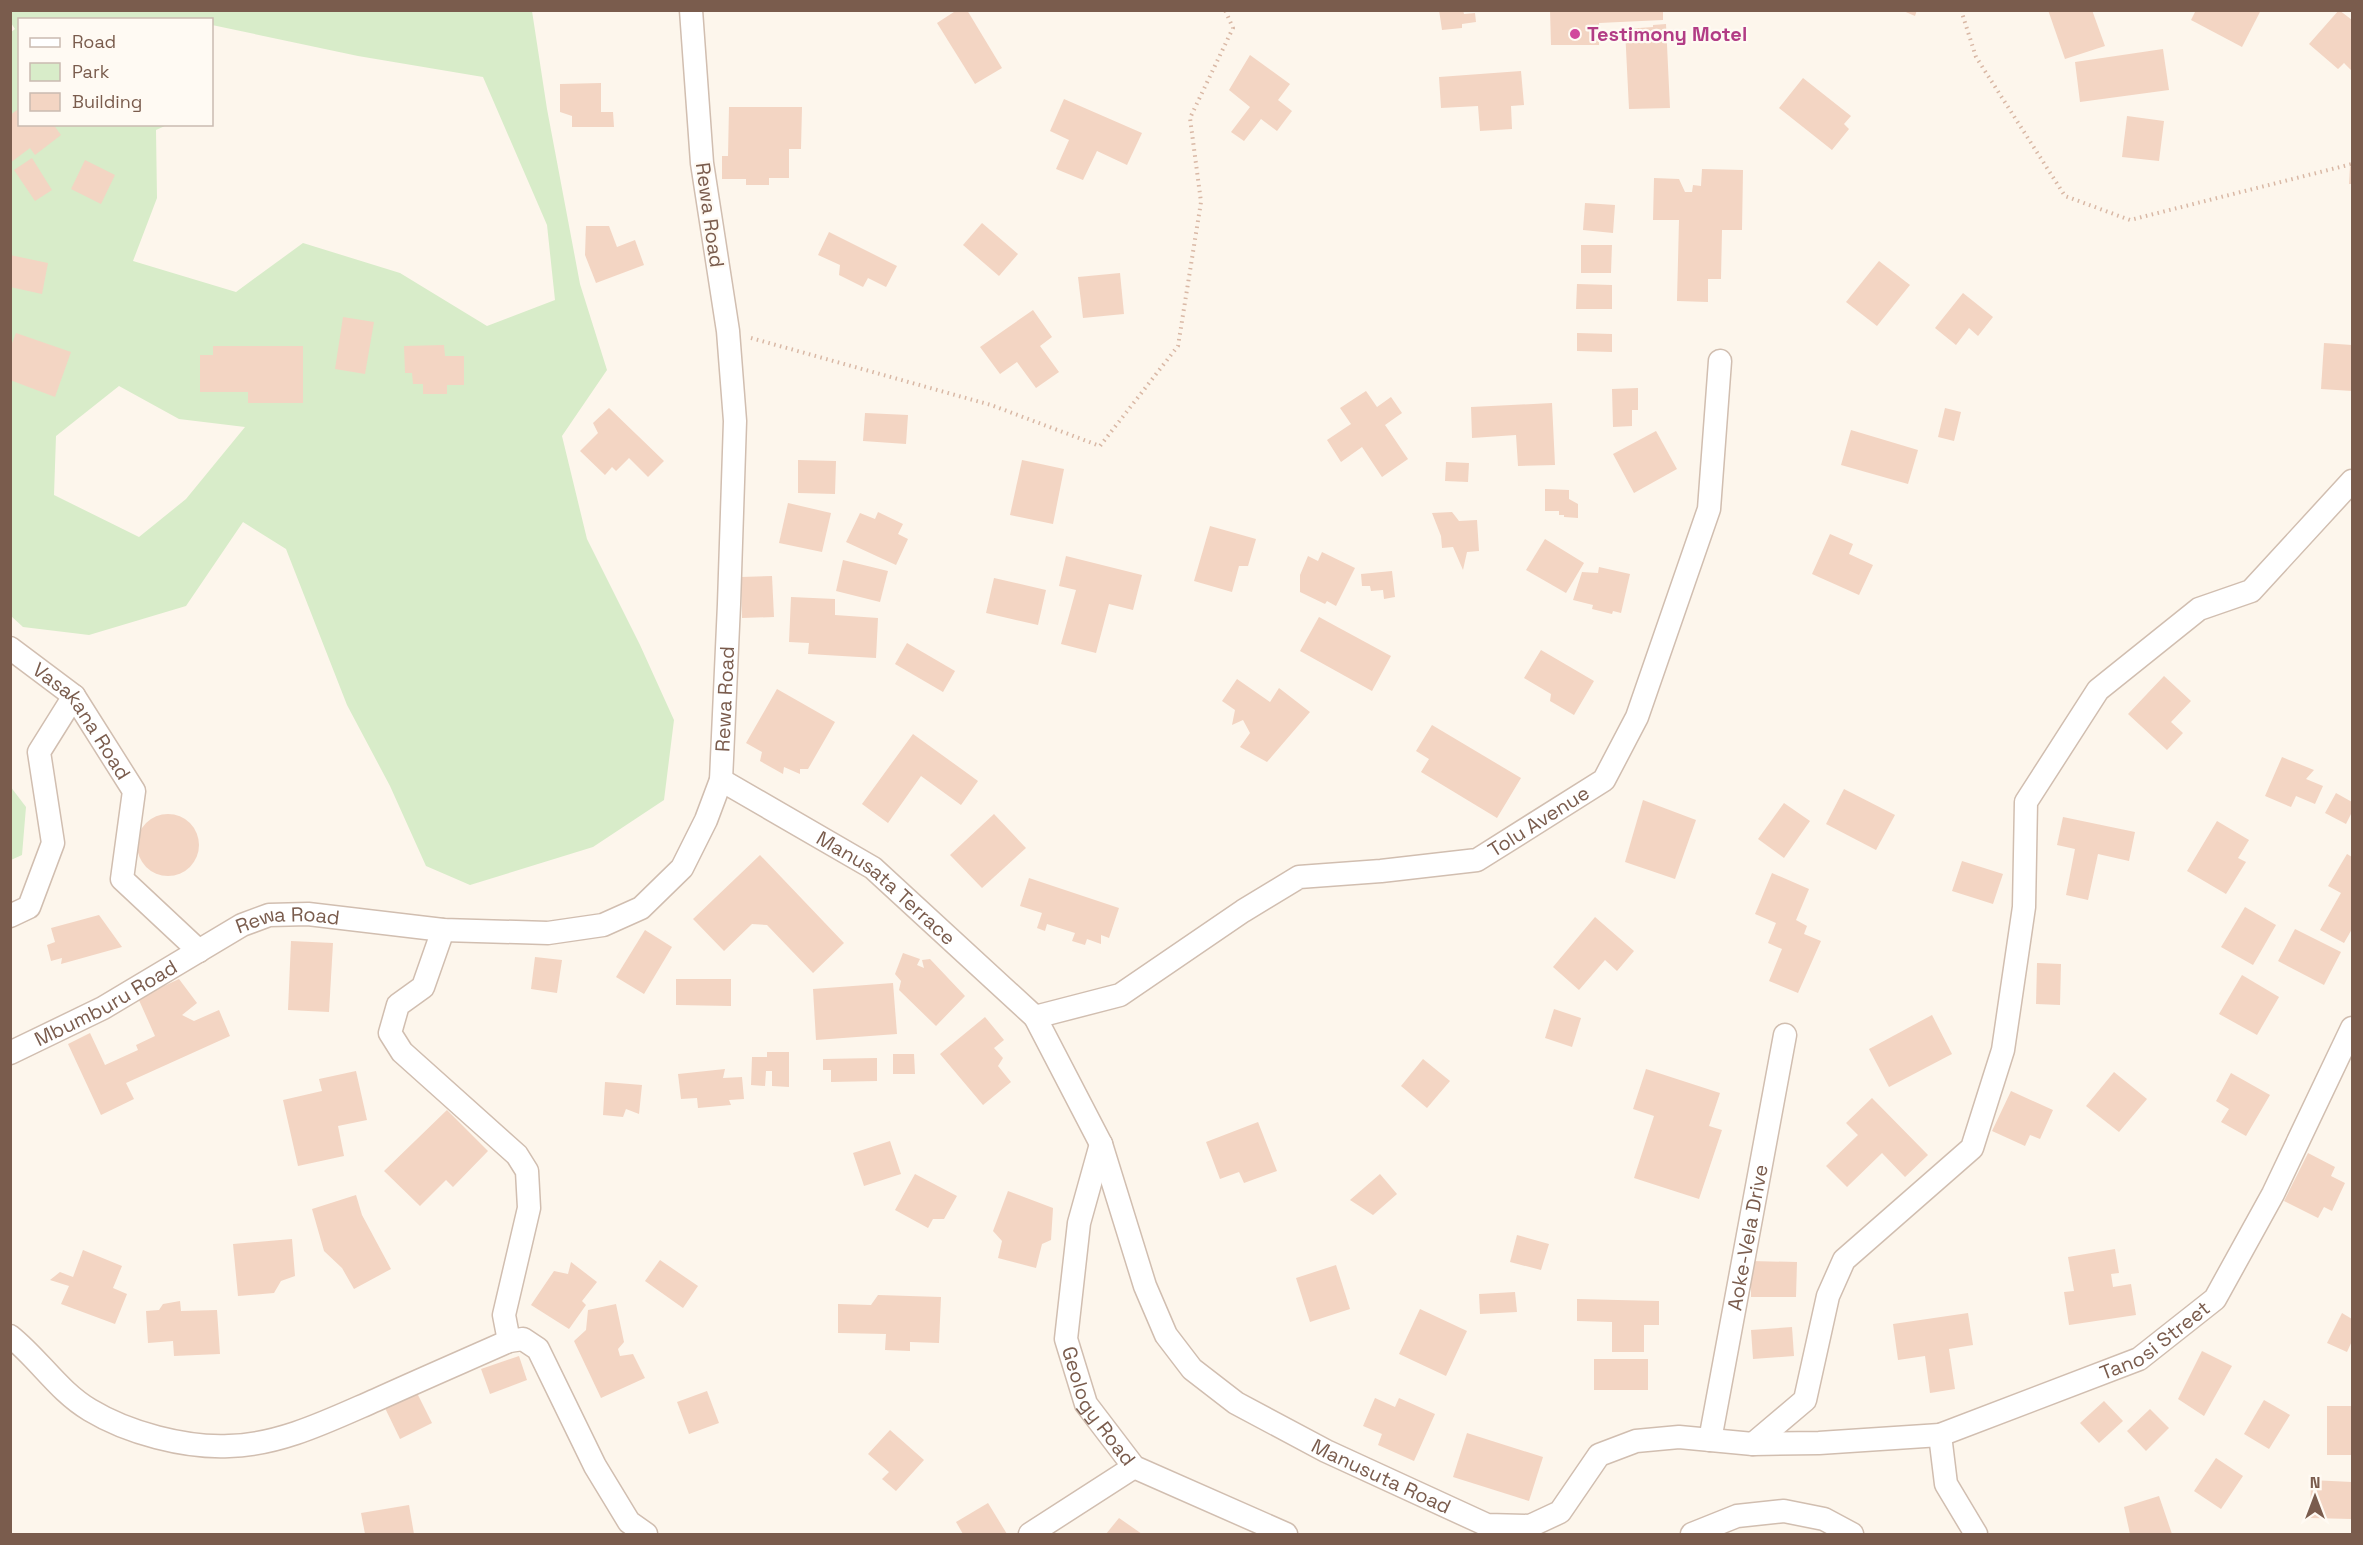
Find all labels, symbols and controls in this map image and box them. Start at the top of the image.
legend [18,18,213,126]
place label: Testimony Motel [1587,21,1747,47]
marker: Testimony Motel [1568,27,1582,41]
text: Road [72,30,116,53]
text: Park [72,60,110,83]
text: Building [72,90,142,113]
street label: Rewa Road [690,161,730,269]
street label: Rewa Road [709,645,740,752]
street label: Vasakana Road [27,656,137,785]
street label: Tolu Avenue [1483,780,1594,863]
street label: Manusata Terrace [812,825,961,951]
street label: Rewa Road [232,901,341,939]
street label: Mbumburu Road [30,954,182,1052]
street label: Aoke-Vela Drive [1721,1162,1774,1313]
street label: Tanosi Street [2096,1295,2215,1386]
street label: Geology Road [1056,1343,1141,1471]
street label: Manusuta Road [1307,1433,1455,1520]
north arrow [2285,1467,2345,1527]
text: N [2310,1472,2320,1493]

